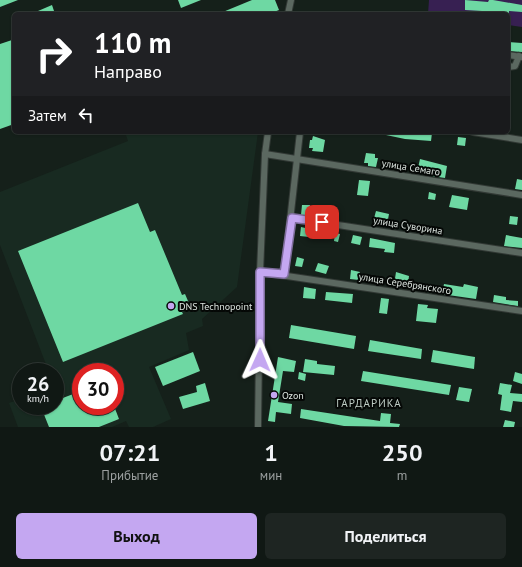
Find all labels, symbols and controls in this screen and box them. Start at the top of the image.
text: 110 m [94,24,171,61]
icon: right [28,28,80,80]
text: Направо [94,60,162,83]
icon: left [75,104,97,126]
text: Затем [28,106,67,125]
street label: улица Семаго [381,156,441,179]
pin [305,205,339,239]
icon: arrive [311,211,333,233]
street label: улица Суворина [372,214,444,237]
street label: улица Серебрянского [358,270,452,297]
place label: DNS Technopoint [179,300,253,313]
marker: DNS Technopoint [166,301,176,311]
position arrow [239,339,281,381]
speed limit sign: 30 [72,363,124,415]
text: 26 [27,371,49,397]
place label: Ozon [282,389,304,402]
marker: Ozon [269,390,279,400]
text: km/h [27,392,49,405]
district label: ГАРДАРИКА [336,396,402,410]
text: 07:21 [99,437,160,468]
text: 1 [264,437,278,468]
text: 250 [382,437,423,468]
text: Прибытие [101,467,158,484]
text: мин [260,467,282,484]
text: m [397,467,407,484]
button: Выход [16,513,257,559]
button: Поделиться [265,513,506,559]

